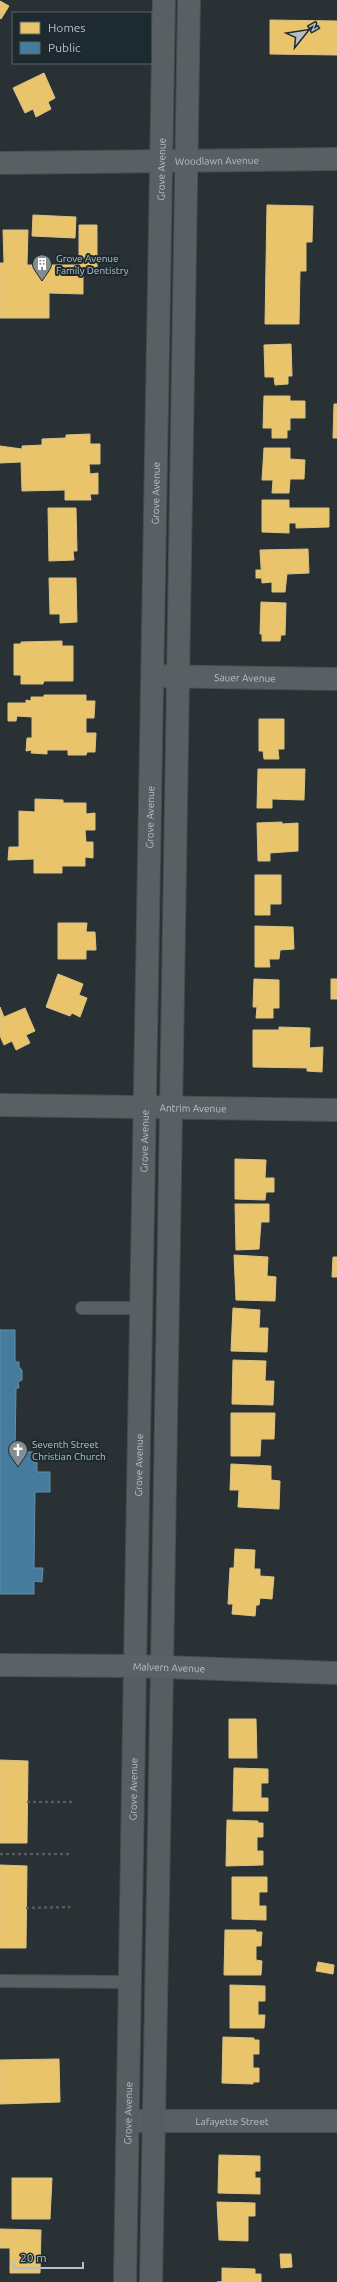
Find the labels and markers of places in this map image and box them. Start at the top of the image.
building icon: Grove Avenue Family Dentistry [31,253,53,281]
place label: Grove Avenue Family Dentistry [56,253,129,276]
church icon: Seventh Street Christian Church [7,1439,29,1467]
place label: Seventh Street Christian Church [32,1439,106,1462]

